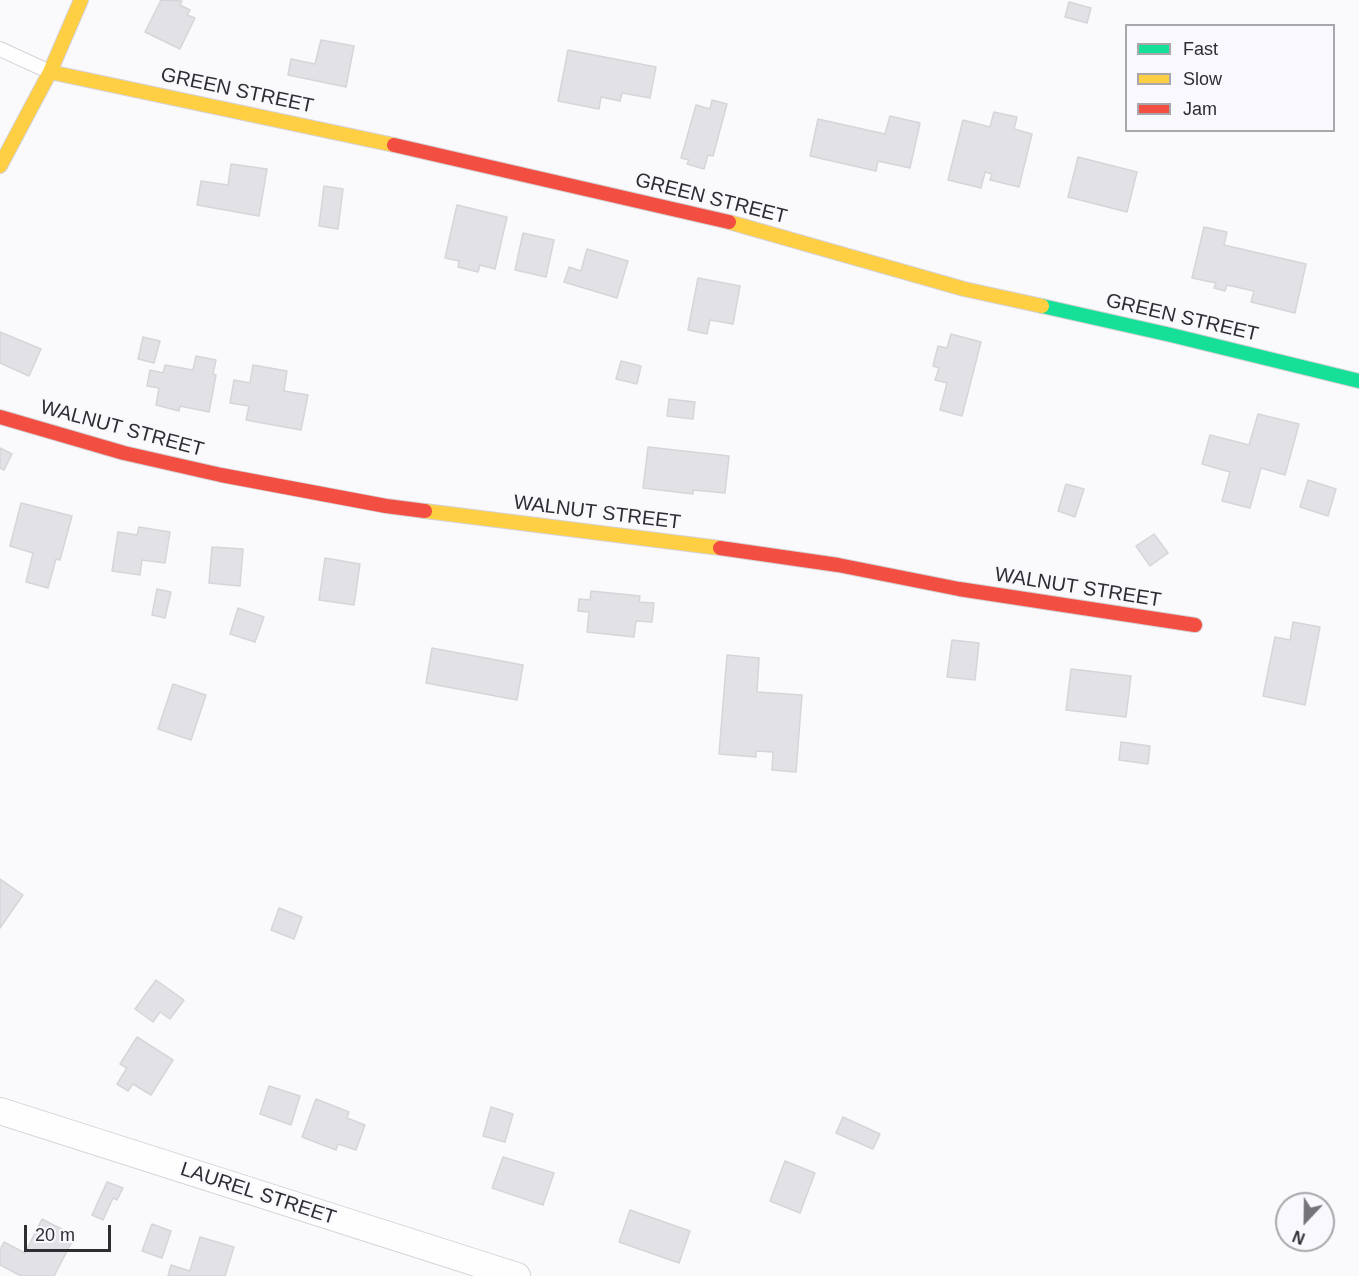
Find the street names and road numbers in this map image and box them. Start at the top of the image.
street label: GREEN STREET [158,63,316,119]
street label: GREEN STREET [633,169,789,229]
street label: GREEN STREET [1104,289,1260,347]
street label: WALNUT STREET [38,396,206,462]
street label: WALNUT STREET [512,491,682,535]
street label: WALNUT STREET [993,563,1163,613]
street label: LAUREL STREET [177,1158,339,1230]

